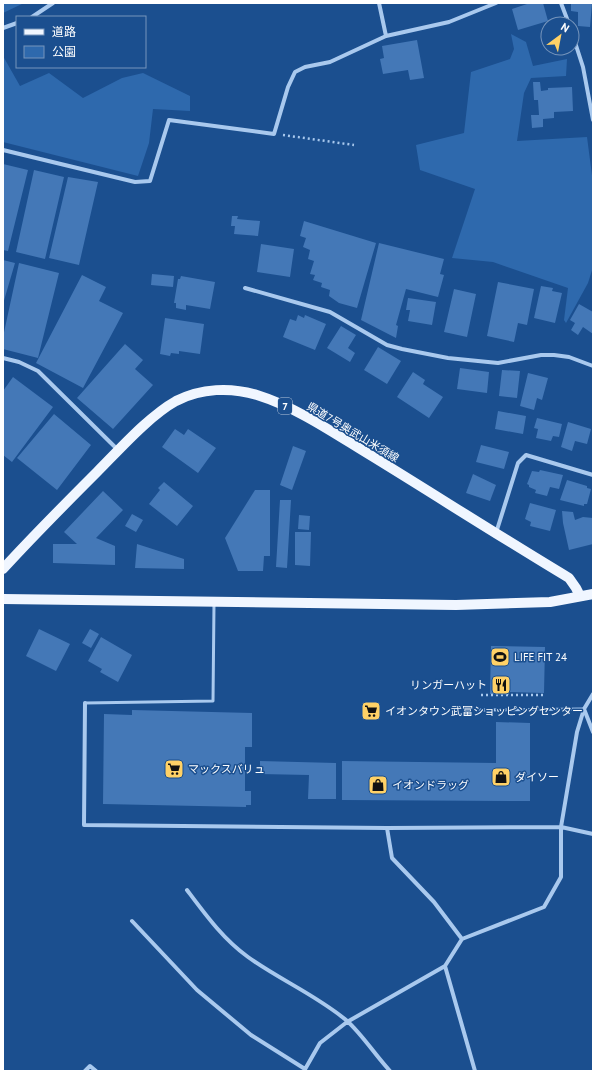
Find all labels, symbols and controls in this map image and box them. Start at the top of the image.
legend [16,16,146,68]
north arrow [540,16,580,56]
text: N [559,20,572,35]
text: 道路 [52,24,76,39]
text: 公園 [52,44,76,59]
road number: 7 [278,398,292,414]
street label: 県道7号奥武山米須線 [304,399,402,465]
sports icon: LIFE FIT 24 [489,646,511,668]
place label: LIFE FIT 24 [514,650,567,664]
restaurant icon: リンガーハット [490,674,512,696]
place label: リンガーハット [410,678,487,692]
supermarket icon: イオンタウン武富ショッピングセンター [360,700,382,722]
place label: イオンタウン武富ショッピングセンター [385,704,583,718]
supermarket icon: マックスバリュ [163,758,185,780]
place label: マックスバリュ [188,762,265,776]
shop icon: ダイソー [490,766,512,788]
place label: ダイソー [515,770,559,784]
shop icon: イオンドラッグ [367,774,389,796]
place label: イオンドラッグ [392,778,469,792]

